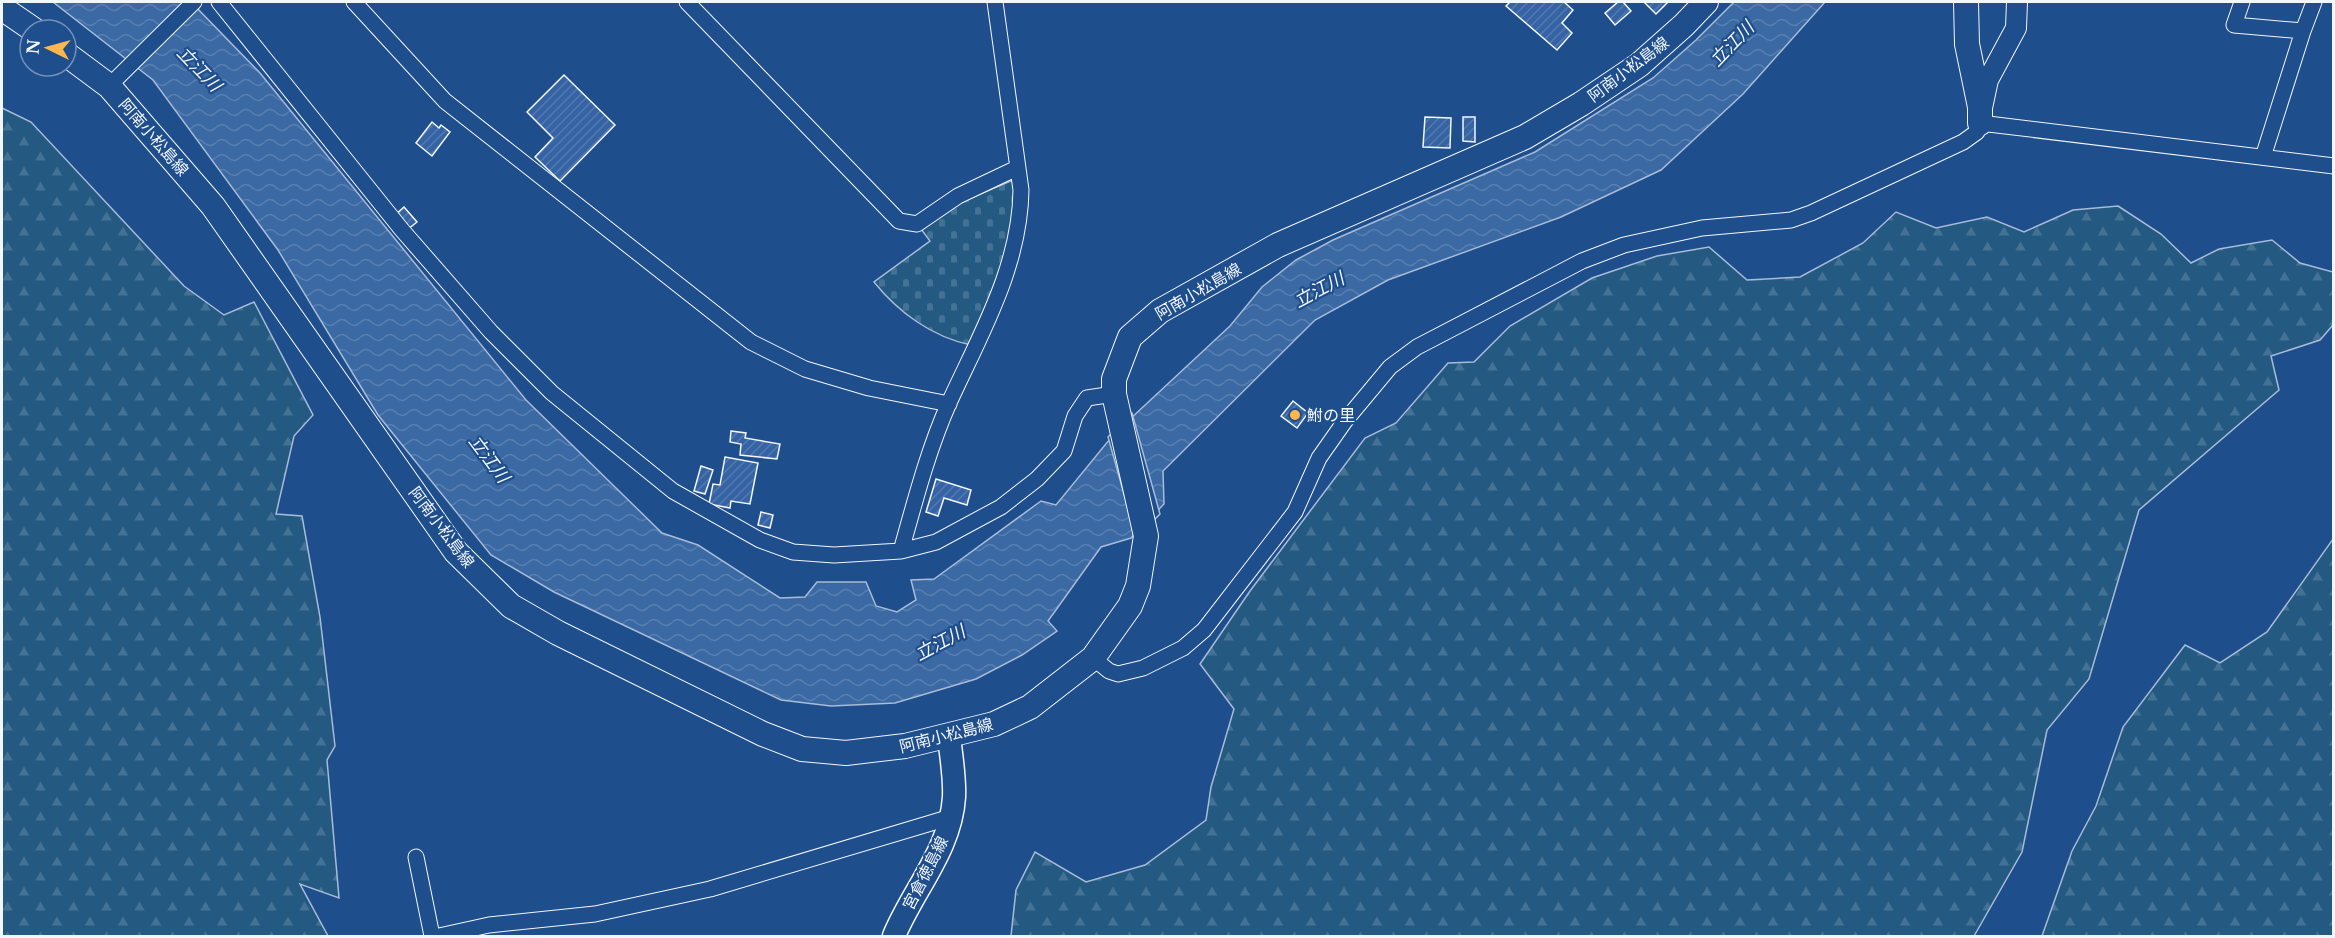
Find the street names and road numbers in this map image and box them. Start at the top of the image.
street label: 阿南小松島線 [1584,32,1672,106]
street label: 阿南小松島線 [115,94,193,180]
street label: 阿南小松島線 [1151,258,1245,324]
street label: 阿南小松島線 [405,483,479,571]
street label: 阿南小松島線 [897,714,995,756]
street label: 宮倉徳島線 [898,833,952,913]

